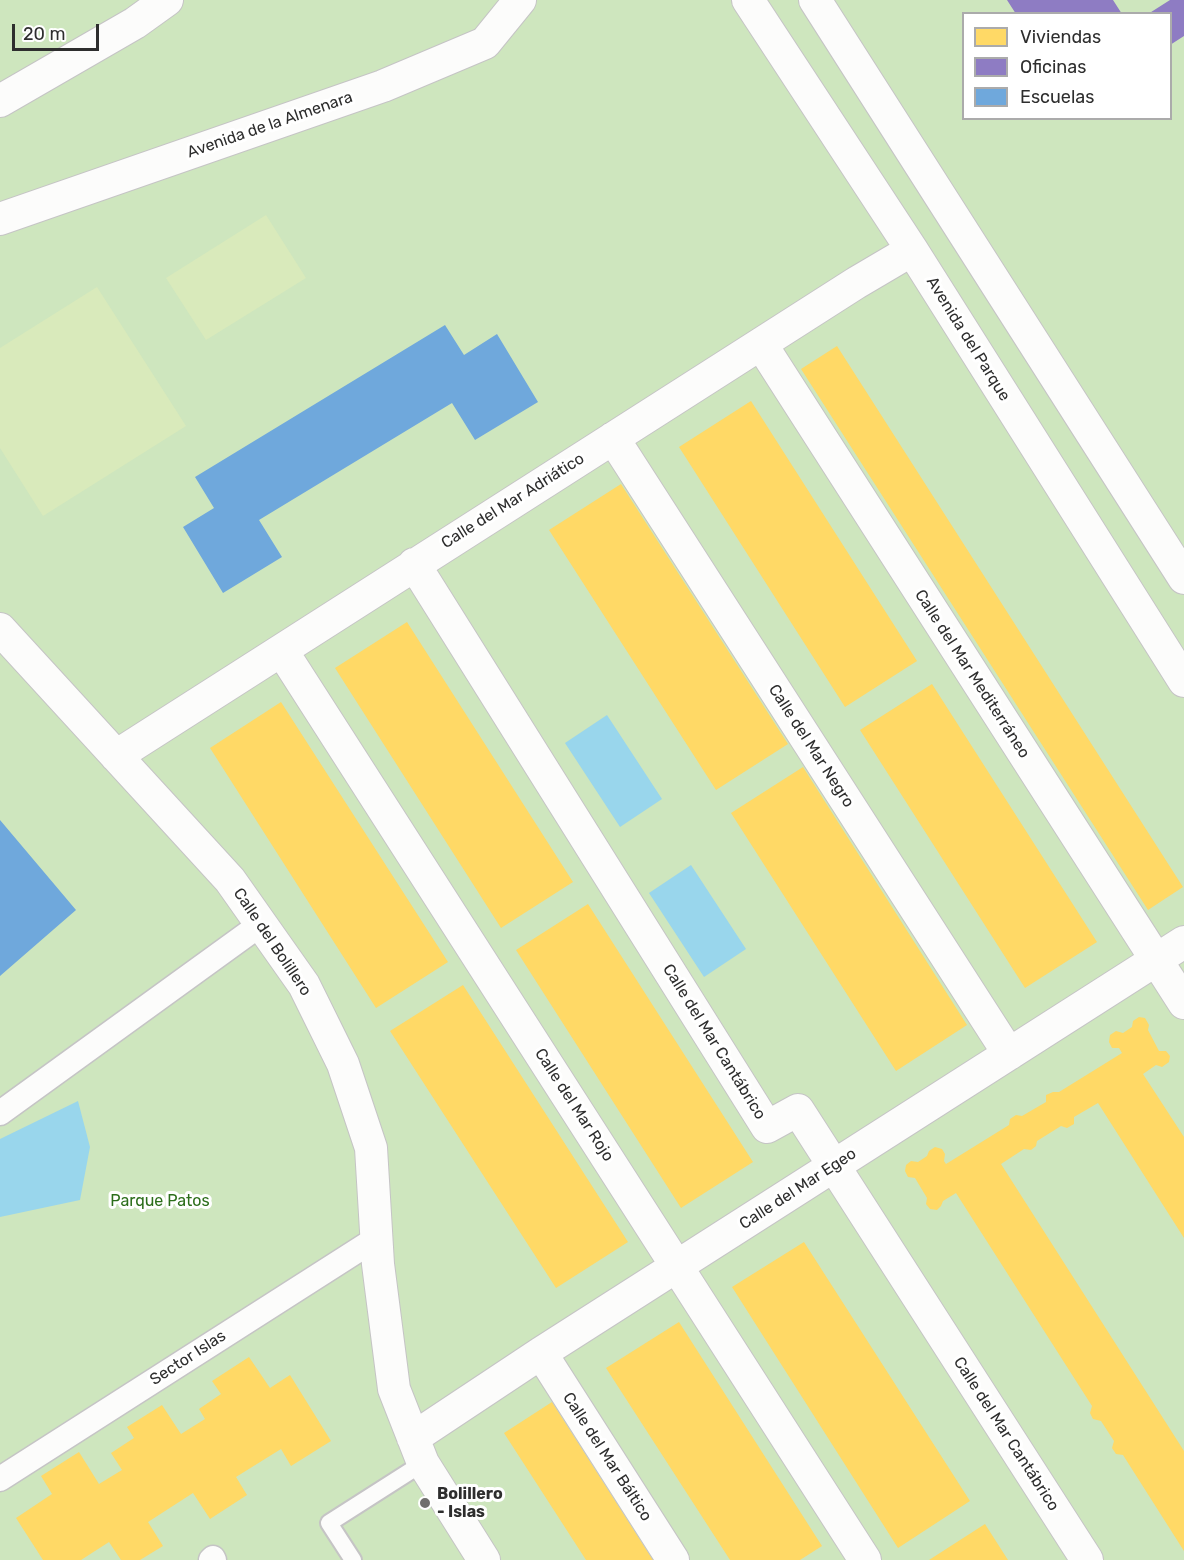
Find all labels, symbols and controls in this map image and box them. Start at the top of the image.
scale bar [15,12,102,50]
legend [962,12,1172,120]
text: 20 m [23,23,65,45]
text: Viviendas [1020,26,1101,48]
text: Oficinas [1020,56,1086,78]
text: Escuelas [1020,86,1094,108]
street label: Avenida de la Almenara [185,88,355,162]
street label: Avenida del Parque [922,273,1014,405]
street label: Calle del Mar Adriático [438,449,588,553]
street label: Calle del Mar Mediterráneo [910,586,1034,762]
street label: Calle del Mar Negro [764,681,858,811]
street label: Calle del Bolillero [229,884,315,1000]
street label: Calle del Mar Cantábrico [658,961,770,1123]
street label: Calle del Mar Rojo [530,1045,618,1165]
street label: Calle del Mar Egeo [736,1144,860,1234]
park label: Parque Patos [110,1191,210,1211]
street label: Sector Islas [146,1326,230,1390]
street label: Calle del Mar Cantábrico [949,1353,1063,1515]
street label: Calle del Mar Báltico [558,1389,656,1525]
place label: Bolillero - Islas [437,1484,503,1522]
marker: Bolillero - Islas [418,1496,432,1510]

